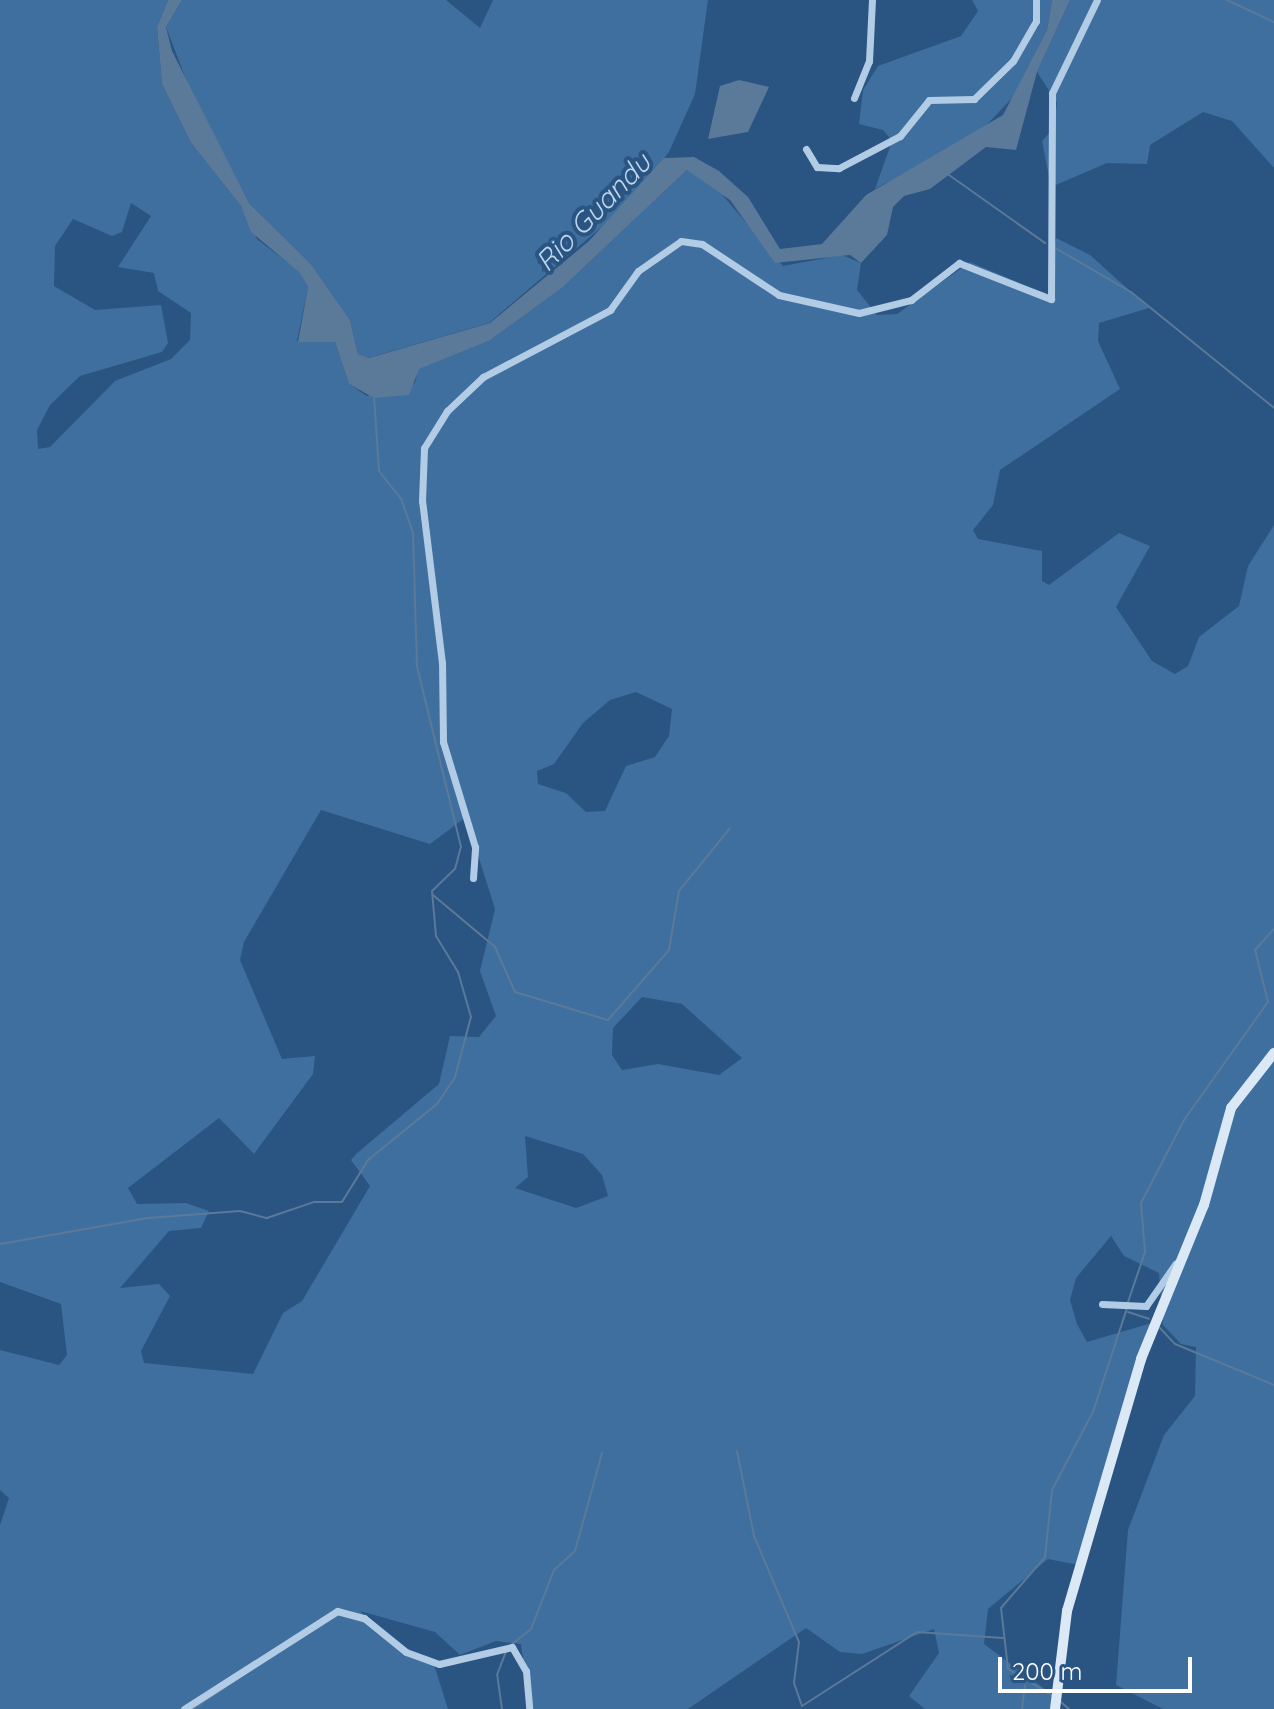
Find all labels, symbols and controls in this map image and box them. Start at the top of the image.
water label: Rio Guandu [528,146,658,278]
scale bar [1002,1641,1196,1691]
text: 200 m [1012,1656,1082,1686]

